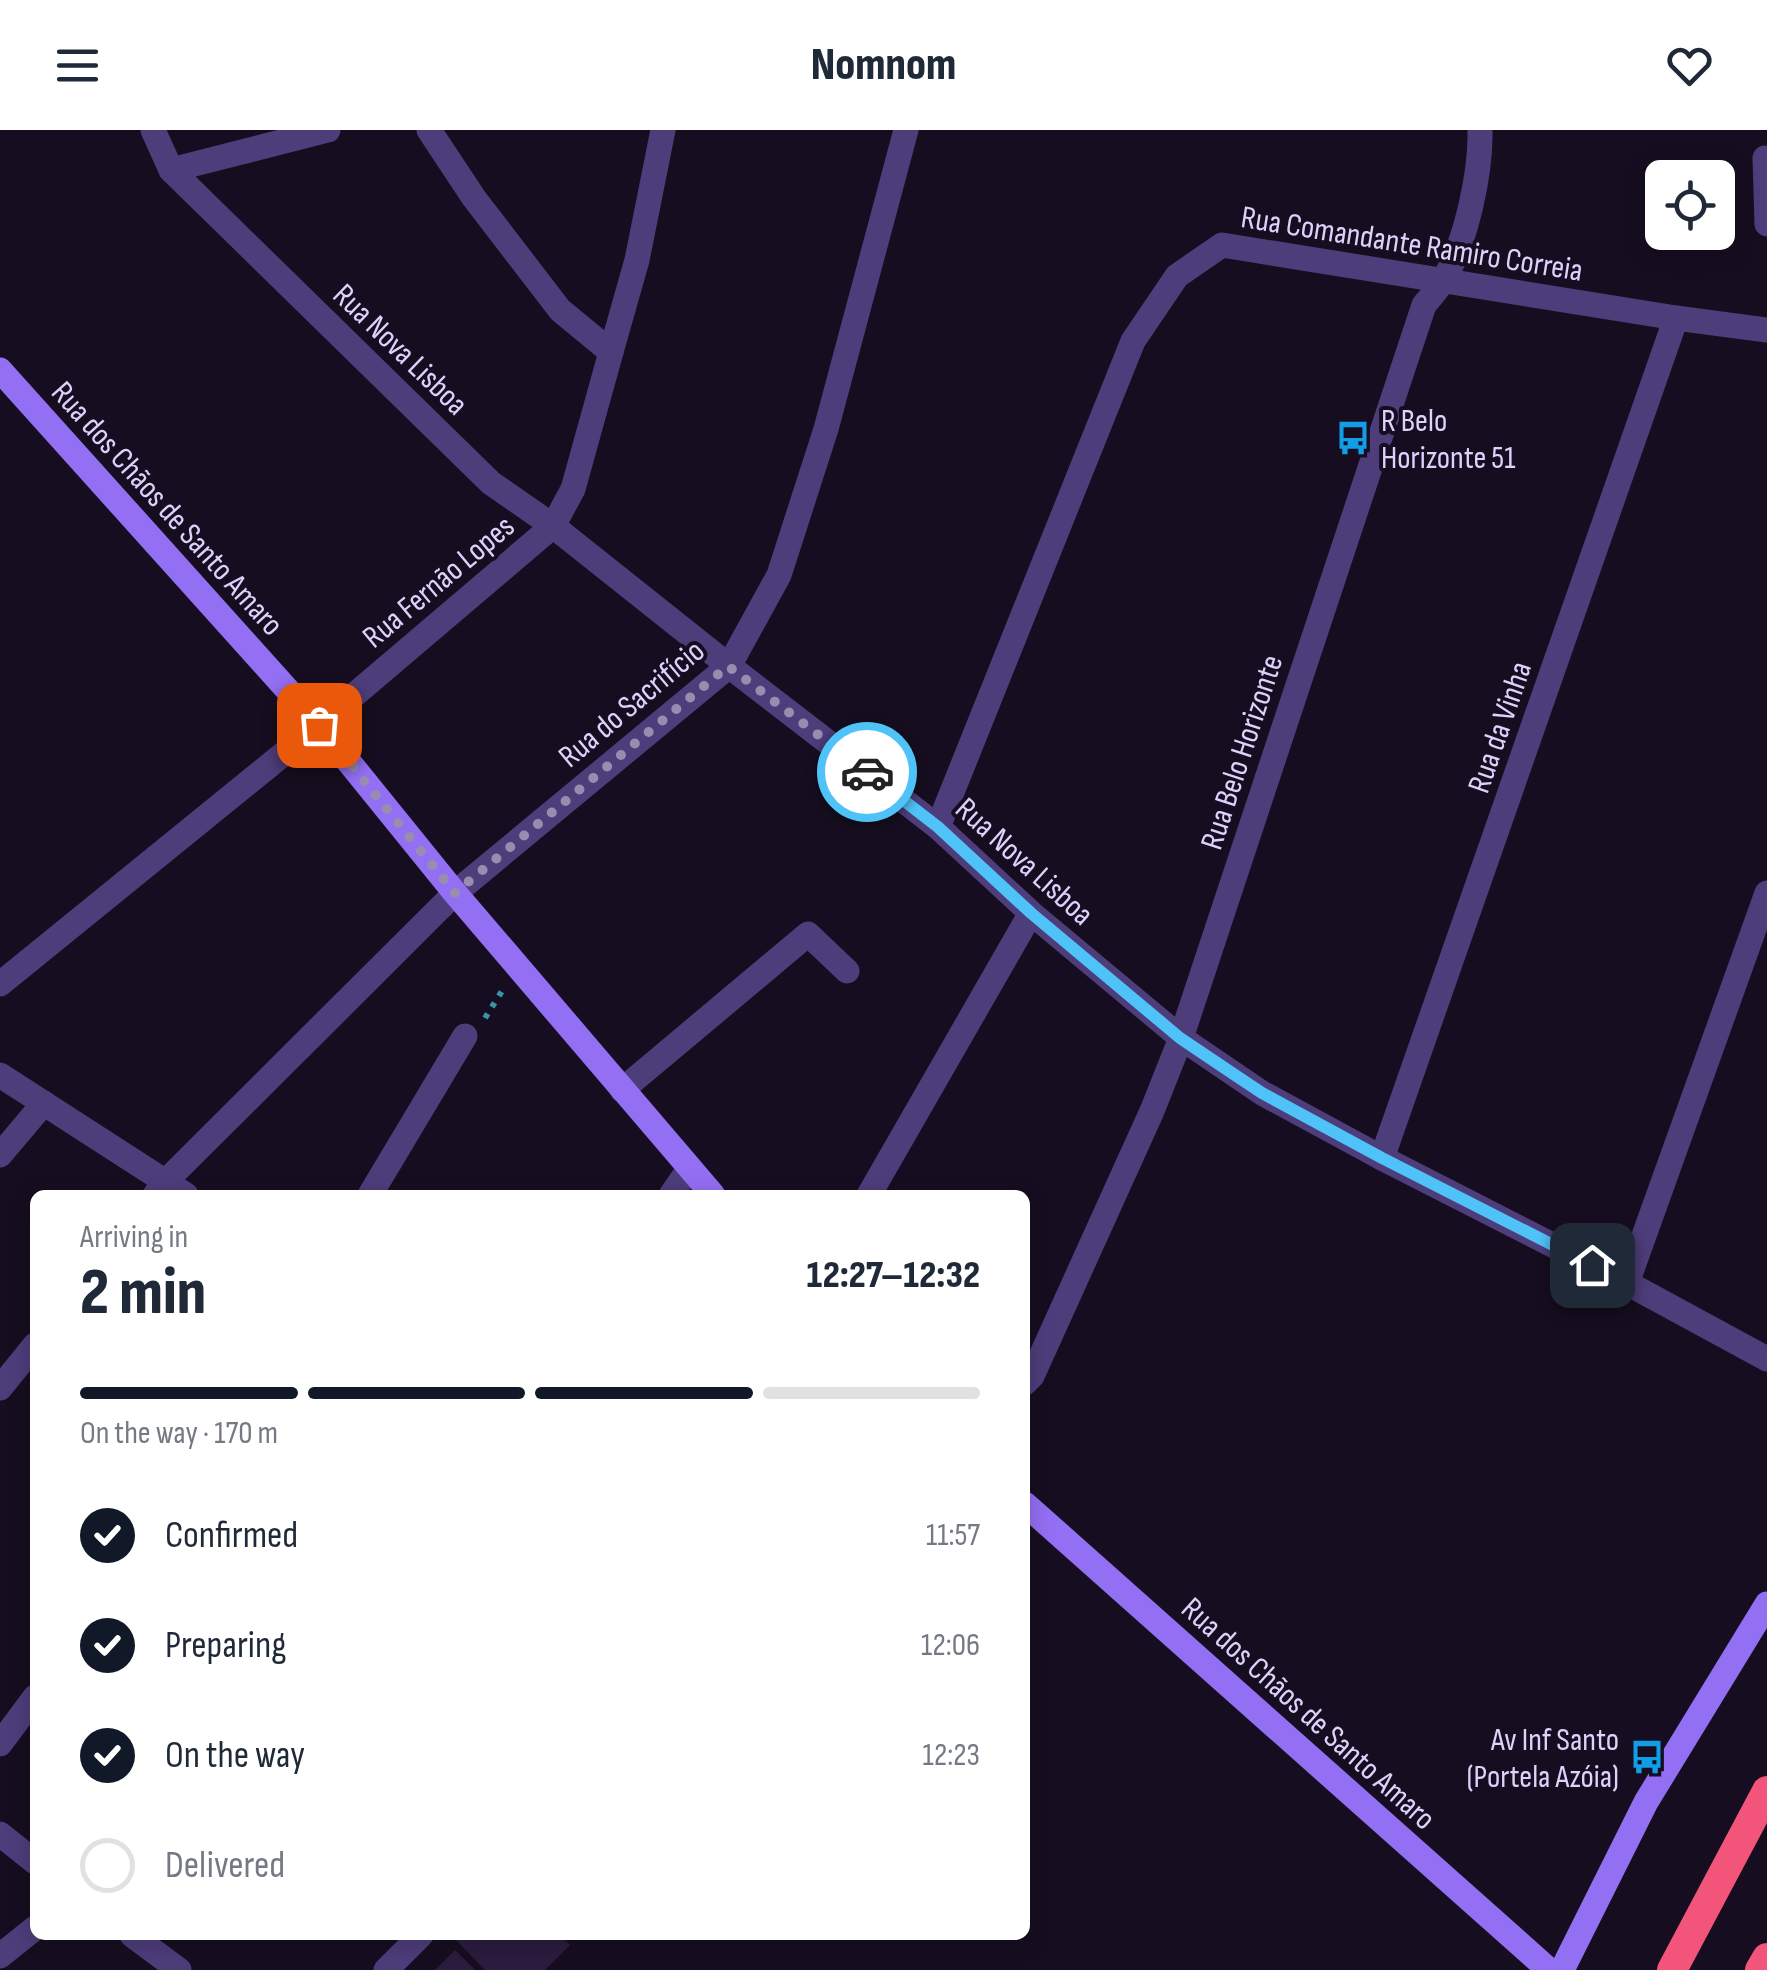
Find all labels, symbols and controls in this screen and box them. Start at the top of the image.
icon: menu [50,38,105,93]
text: Nomnom [811,38,956,93]
icon: heart [1662,38,1717,93]
map controls [1645,160,1735,250]
button: locate [1645,160,1735,250]
street label: Rua Comandante Ramiro Correia [1238,198,1585,291]
street label: Rua Nova Lisboa [324,276,475,424]
street label: Rua dos Chãos de Santo Amaro [43,374,291,644]
place label: R Belo Horizonte 51 [1381,402,1515,478]
bus stop icon: R Belo Horizonte 51 [1334,419,1372,457]
street label: Rua Fernão Lopes [355,507,523,657]
street label: Rua do Sacrifício [551,632,713,776]
street label: Rua Belo Horizonte [1193,650,1292,855]
street label: Rua da Vinha [1460,657,1541,798]
pin [277,683,362,768]
icon: bag [292,698,347,753]
courier [817,722,917,822]
icon: car [840,745,895,800]
street label: Rua Nova Lisboa [947,790,1101,934]
text: Arriving in [80,1218,188,1257]
pin [1550,1223,1635,1308]
icon: home [1565,1238,1620,1293]
text: 12:27–12:32 [807,1253,980,1298]
text: 2 min [80,1255,206,1333]
text: On the way · 170 m [80,1414,278,1453]
icon: check [80,1508,135,1563]
text: Confirmed [165,1513,298,1558]
text: 11:57 [926,1516,980,1555]
street label: Rua dos Chãos de Santo Amaro [1173,1590,1443,1838]
icon: check [80,1618,135,1673]
text: Preparing [165,1623,286,1668]
text: 12:06 [921,1626,980,1665]
place label: Av Inf Santo (Portela Azóia) [1467,1721,1619,1797]
icon: check [80,1728,135,1783]
text: On the way [165,1733,305,1778]
text: 12:23 [923,1736,980,1775]
bus stop icon: Av Inf Santo (Portela Azóia) [1628,1738,1666,1776]
text: Delivered [165,1843,285,1888]

